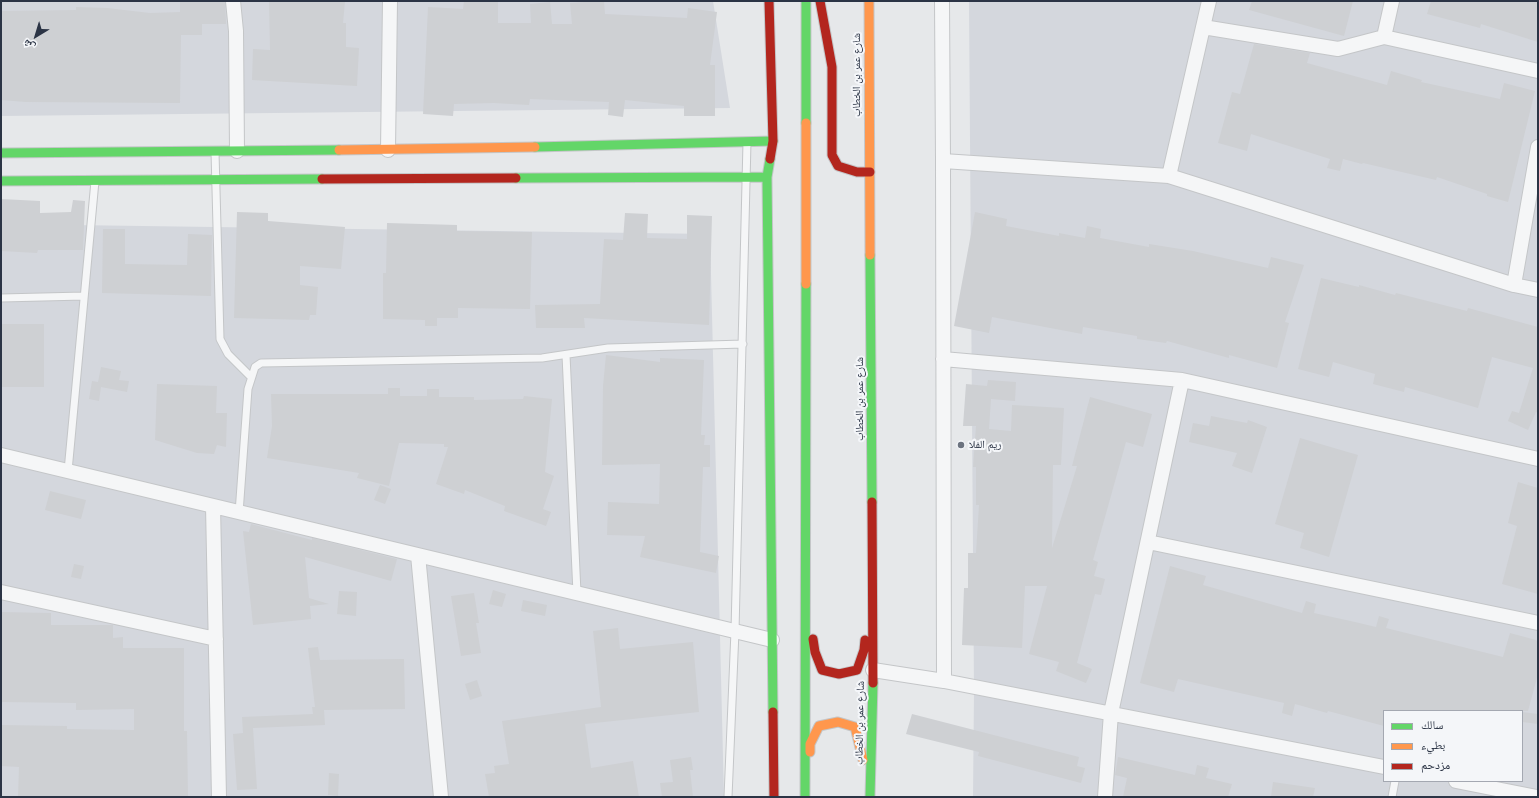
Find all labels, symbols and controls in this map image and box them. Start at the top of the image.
north arrow [16,16,56,56]
street label: شارع عمر بن الخطاب [850,33,864,117]
text: ش [19,36,38,55]
street label: شارع عمر بن الخطاب [853,357,867,441]
place label: ريم الفلا [969,438,1002,452]
marker: ريم الفلا [956,440,966,450]
street label: شارع عمر بن الخطاب [853,681,867,765]
legend [1383,710,1523,782]
text: سالك [1421,716,1443,733]
text: بطيء [1421,736,1445,753]
text: مزدحم [1421,756,1450,773]

